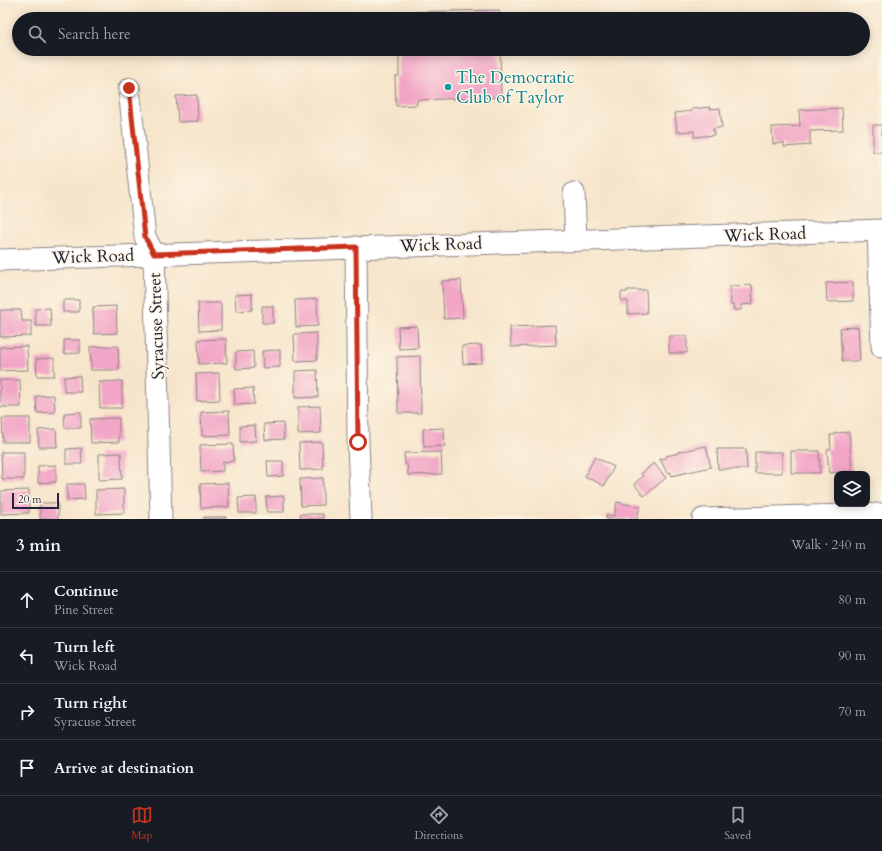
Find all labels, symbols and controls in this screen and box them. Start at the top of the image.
search box [12,12,870,56]
icon: search [26,23,48,45]
text: Search here [58,24,131,44]
place label: The Democratic Club of Taylor [456,66,575,109]
route end [120,79,138,97]
marker: The Democratic Club of Taylor [443,82,453,92]
street label: Wick Road [722,222,807,247]
street label: Wick Road [398,232,483,257]
street label: Wick Road [50,244,135,269]
street label: Syracuse Street [143,271,170,380]
route start [349,433,367,451]
map controls [834,471,870,507]
button: layers [834,471,870,507]
scale bar [12,491,59,510]
text: 20 m [18,492,42,507]
text: 3 min [16,534,61,557]
text: Walk · 240 m [791,536,866,554]
text: Continue [54,581,119,601]
icon: ahead [16,589,38,611]
text: 80 m [838,591,866,609]
text: Pine Street [54,601,113,619]
text: Turn left [54,637,115,657]
icon: left [16,645,38,667]
text: 90 m [838,647,866,665]
text: Wick Road [54,657,117,675]
text: Turn right [54,693,127,713]
icon: right [16,701,38,723]
text: 70 m [838,703,866,721]
text: Syracuse Street [54,713,136,731]
icon: arrive [16,757,38,779]
text: Arrive at destination [54,758,194,778]
tab: Map [131,804,153,843]
tab: Directions [414,804,463,843]
tab: Saved [725,804,751,843]

